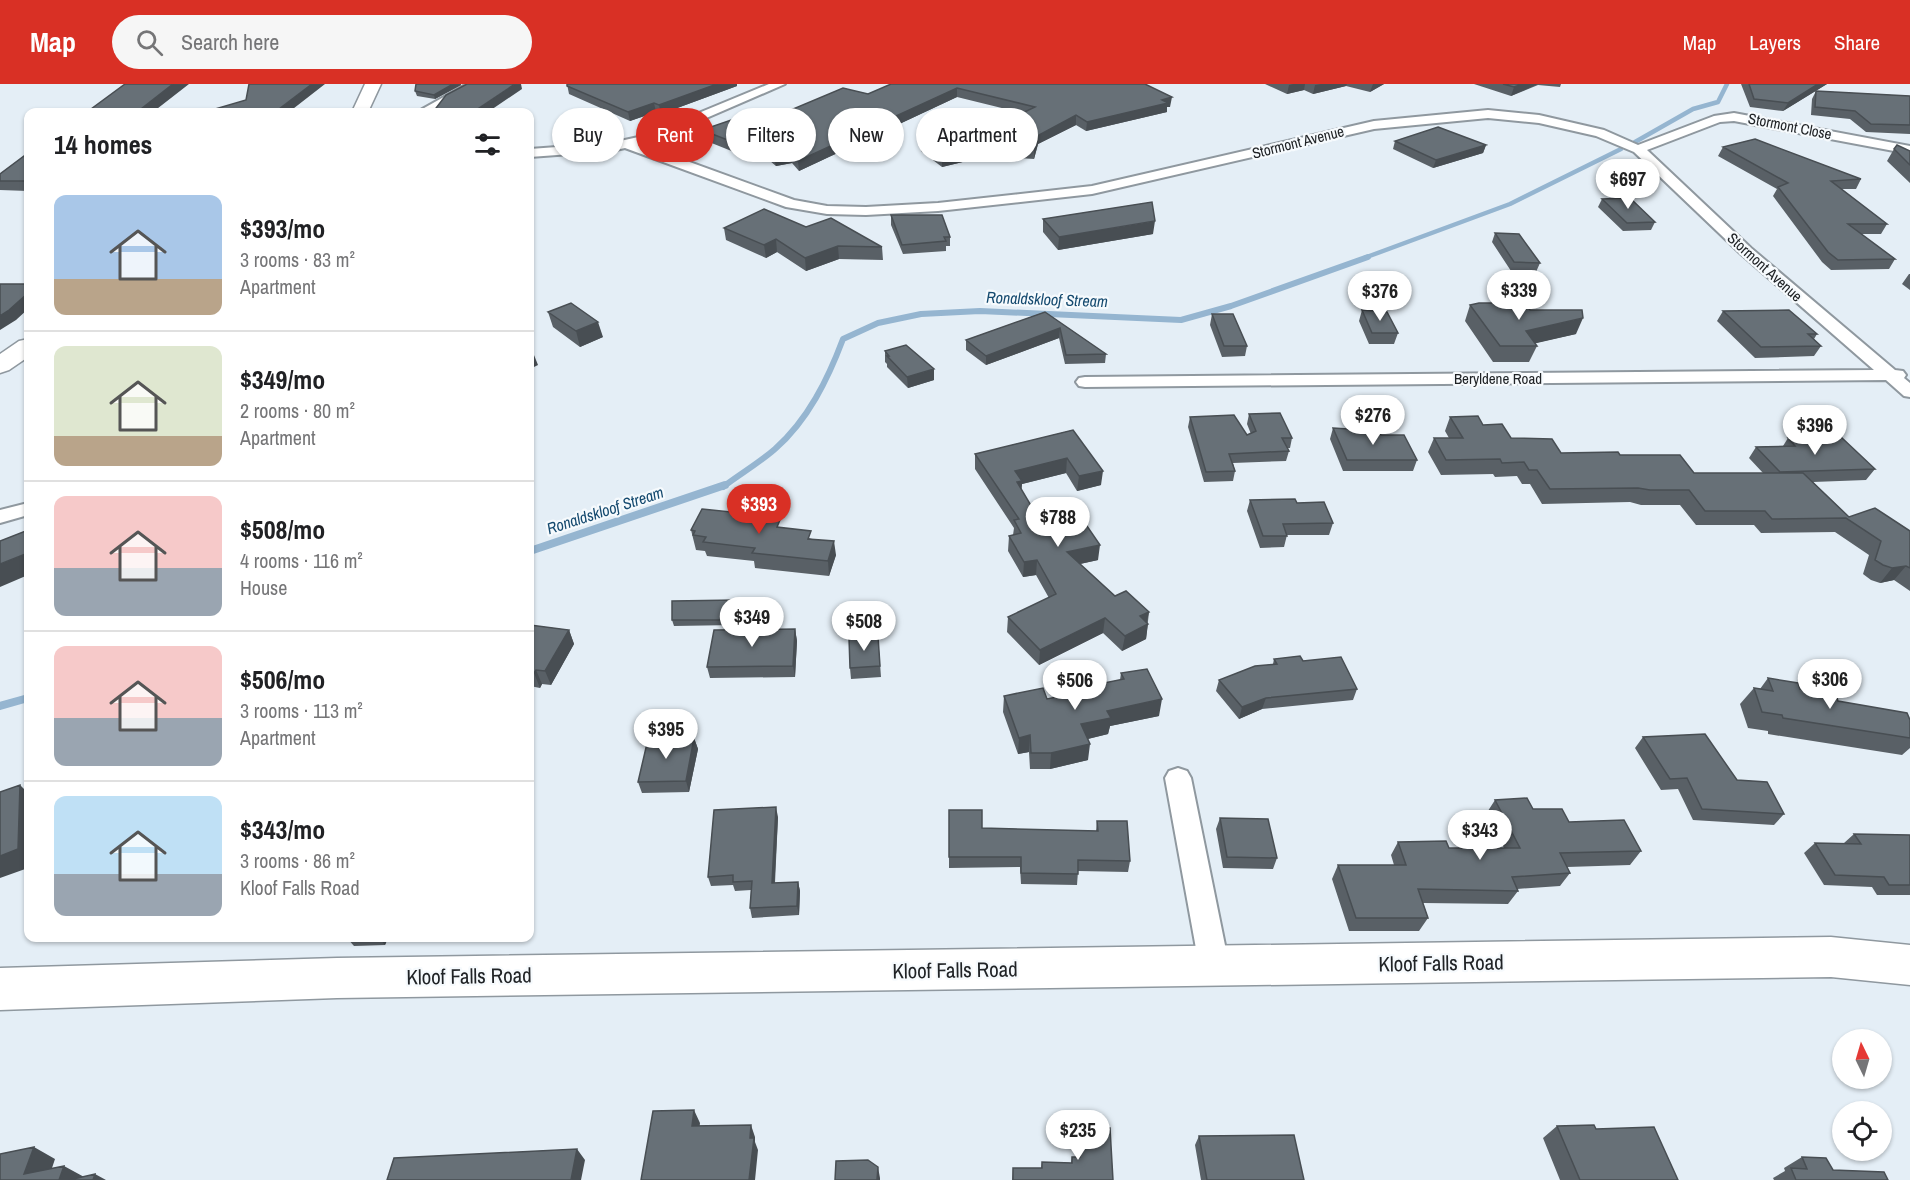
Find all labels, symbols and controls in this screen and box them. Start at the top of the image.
search box [112,15,532,69]
text: Map [30,23,76,61]
icon: search [133,26,166,59]
text: Search here [181,27,279,57]
text: Map [1683,28,1716,57]
text: Layers [1749,28,1801,57]
text: Share [1834,28,1880,57]
chip: Buy [552,108,624,162]
chip: Rent [636,108,714,162]
chip: Filters [726,108,816,162]
chip: New [828,108,904,162]
chip: Apartment [916,108,1038,162]
street label: Stormont Close [1746,108,1834,144]
street label: Stormont Avenue [1250,120,1346,164]
text: 14 homes [54,127,152,162]
icon: filters [471,128,504,161]
pin: $697 [1592,159,1664,210]
text: $697 [1610,165,1646,192]
text: $393/mo [240,211,325,246]
icon: home [102,219,174,291]
street label: Stormont Avenue [1723,228,1807,306]
text: 3 rooms · 83 m² [240,246,355,273]
pin: $339 [1483,270,1555,321]
pin: $376 [1344,271,1416,322]
text: Apartment [240,273,316,300]
text: $339 [1501,276,1537,303]
text: $376 [1362,277,1398,304]
water label: Ronaldskloof Stream [986,286,1108,312]
text: $349/mo [240,362,325,397]
street label: Beryldene Road [1454,368,1542,389]
icon: home [102,370,174,442]
pin: $276 [1337,395,1409,446]
text: 2 rooms · 80 m² [240,397,355,424]
text: $276 [1355,401,1391,428]
pin: $396 [1779,405,1851,456]
text: $396 [1797,411,1833,438]
text: Apartment [240,424,316,451]
water label: Ronaldskloof Stream [544,481,666,539]
pin: $393 [723,484,795,535]
text: $393 [741,490,777,517]
pin: $788 [1022,497,1094,548]
text: $788 [1040,503,1076,530]
text: $508/mo [240,512,325,547]
icon: home [102,520,174,592]
text: 4 rooms · 116 m² [240,547,363,574]
text: House [240,574,287,601]
pin: $349 [716,597,788,648]
pin: $508 [828,601,900,652]
text: $349 [734,603,770,630]
text: $508 [846,607,882,634]
pin: $306 [1794,659,1866,710]
pin: $506 [1039,660,1111,711]
text: $506/mo [240,662,325,697]
text: $306 [1812,665,1848,692]
text: $506 [1057,666,1093,693]
icon: home [102,670,174,742]
text: 3 rooms · 113 m² [240,697,363,724]
pin: $395 [630,709,702,760]
text: $395 [648,715,684,742]
text: Apartment [240,724,316,751]
pin: $343 [1444,810,1516,861]
text: $343/mo [240,812,325,847]
text: $343 [1462,816,1498,843]
icon: home [102,820,174,892]
text: 3 rooms · 86 m² [240,847,355,874]
text: Kloof Falls Road [240,874,360,901]
street label: Kloof Falls Road [1378,947,1504,979]
street label: Kloof Falls Road [892,954,1018,986]
street label: Kloof Falls Road [406,960,532,992]
north arrow [1832,1029,1892,1089]
map controls [1832,1029,1892,1161]
button: locate [1832,1101,1892,1161]
pin: $235 [1042,1110,1114,1161]
text: $235 [1060,1116,1096,1143]

